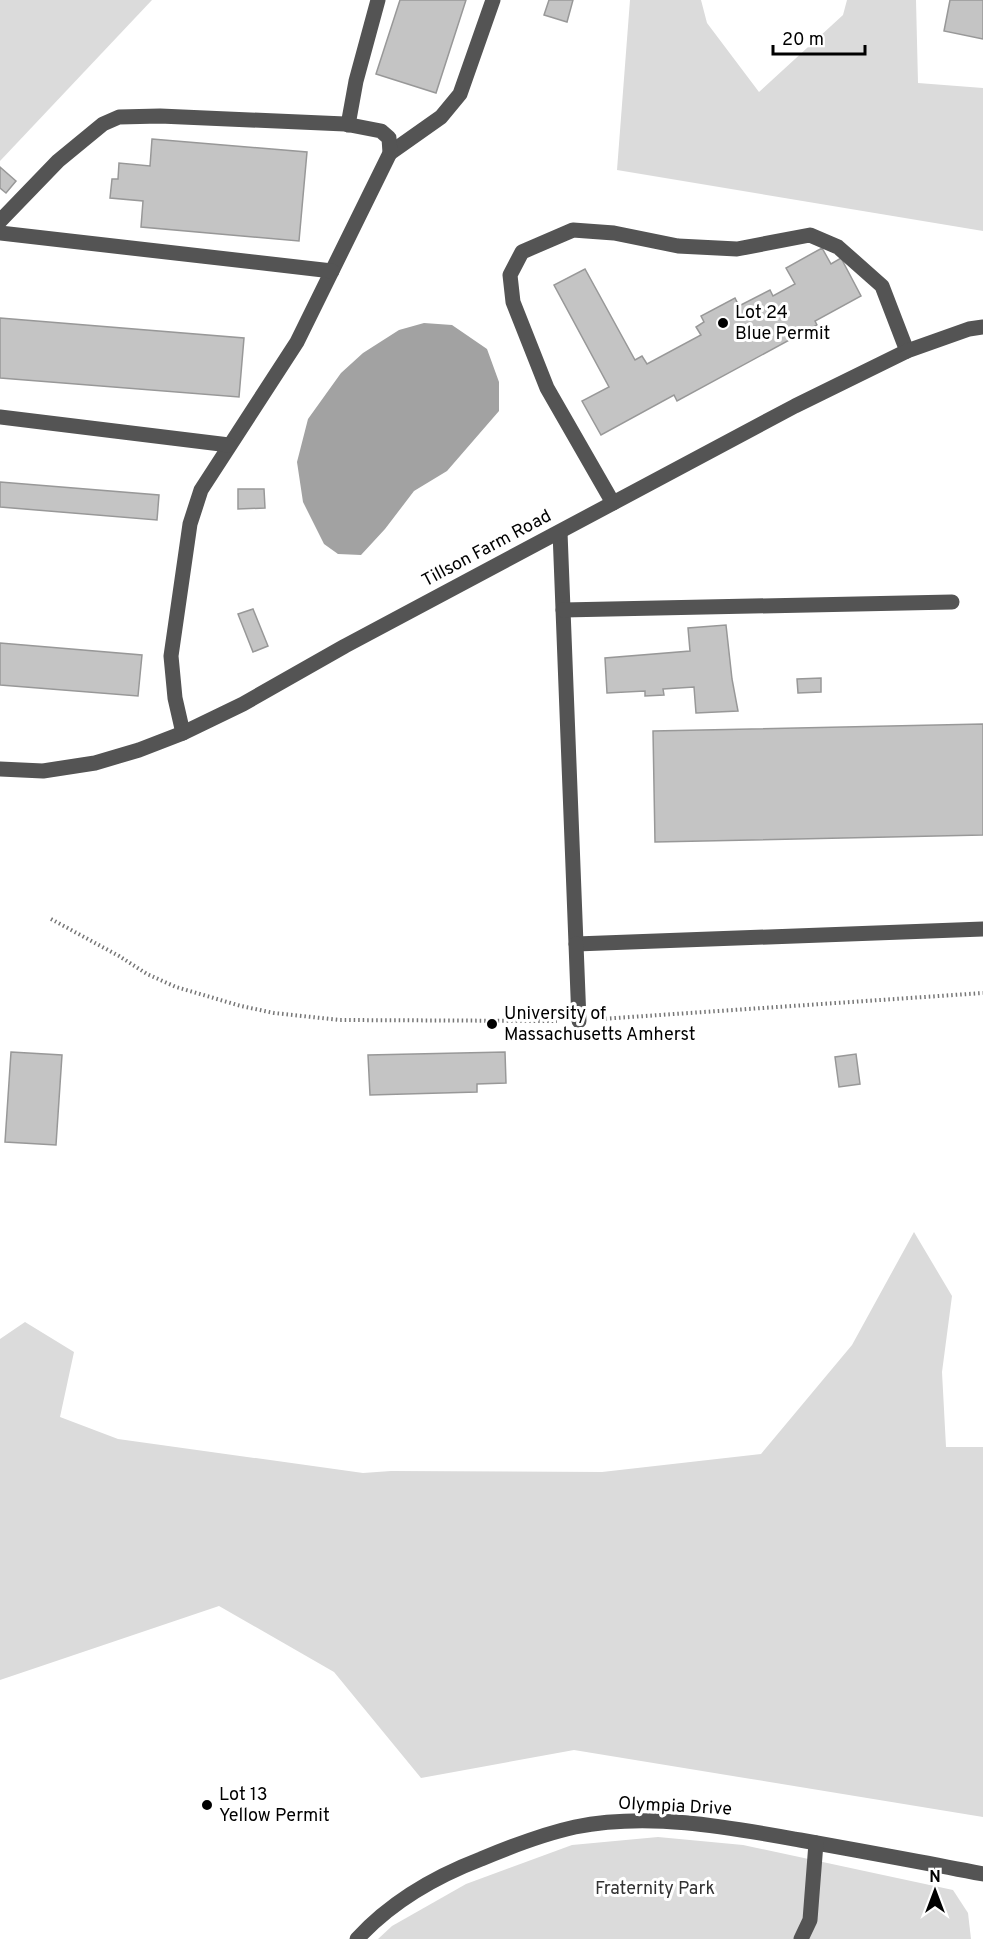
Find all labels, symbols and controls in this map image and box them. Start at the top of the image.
scale bar [773,18,864,56]
text: 20 m [782,29,824,52]
place label: Lot 24 Blue Permit [735,302,830,346]
marker: Lot 24 Blue Permit [716,316,730,330]
street label: Tillson Farm Road [418,505,556,593]
place label: University of Massachusetts Amherst [504,1003,696,1047]
marker: University of Massachusetts Amherst [485,1017,499,1031]
place label: Lot 13 Yellow Permit [219,1784,330,1828]
street label: Olympia Drive [617,1793,733,1821]
marker: Lot 13 Yellow Permit [200,1798,214,1812]
north arrow [905,1861,965,1921]
text: N [929,1868,941,1888]
park label: Fraternity Park [595,1878,715,1901]

